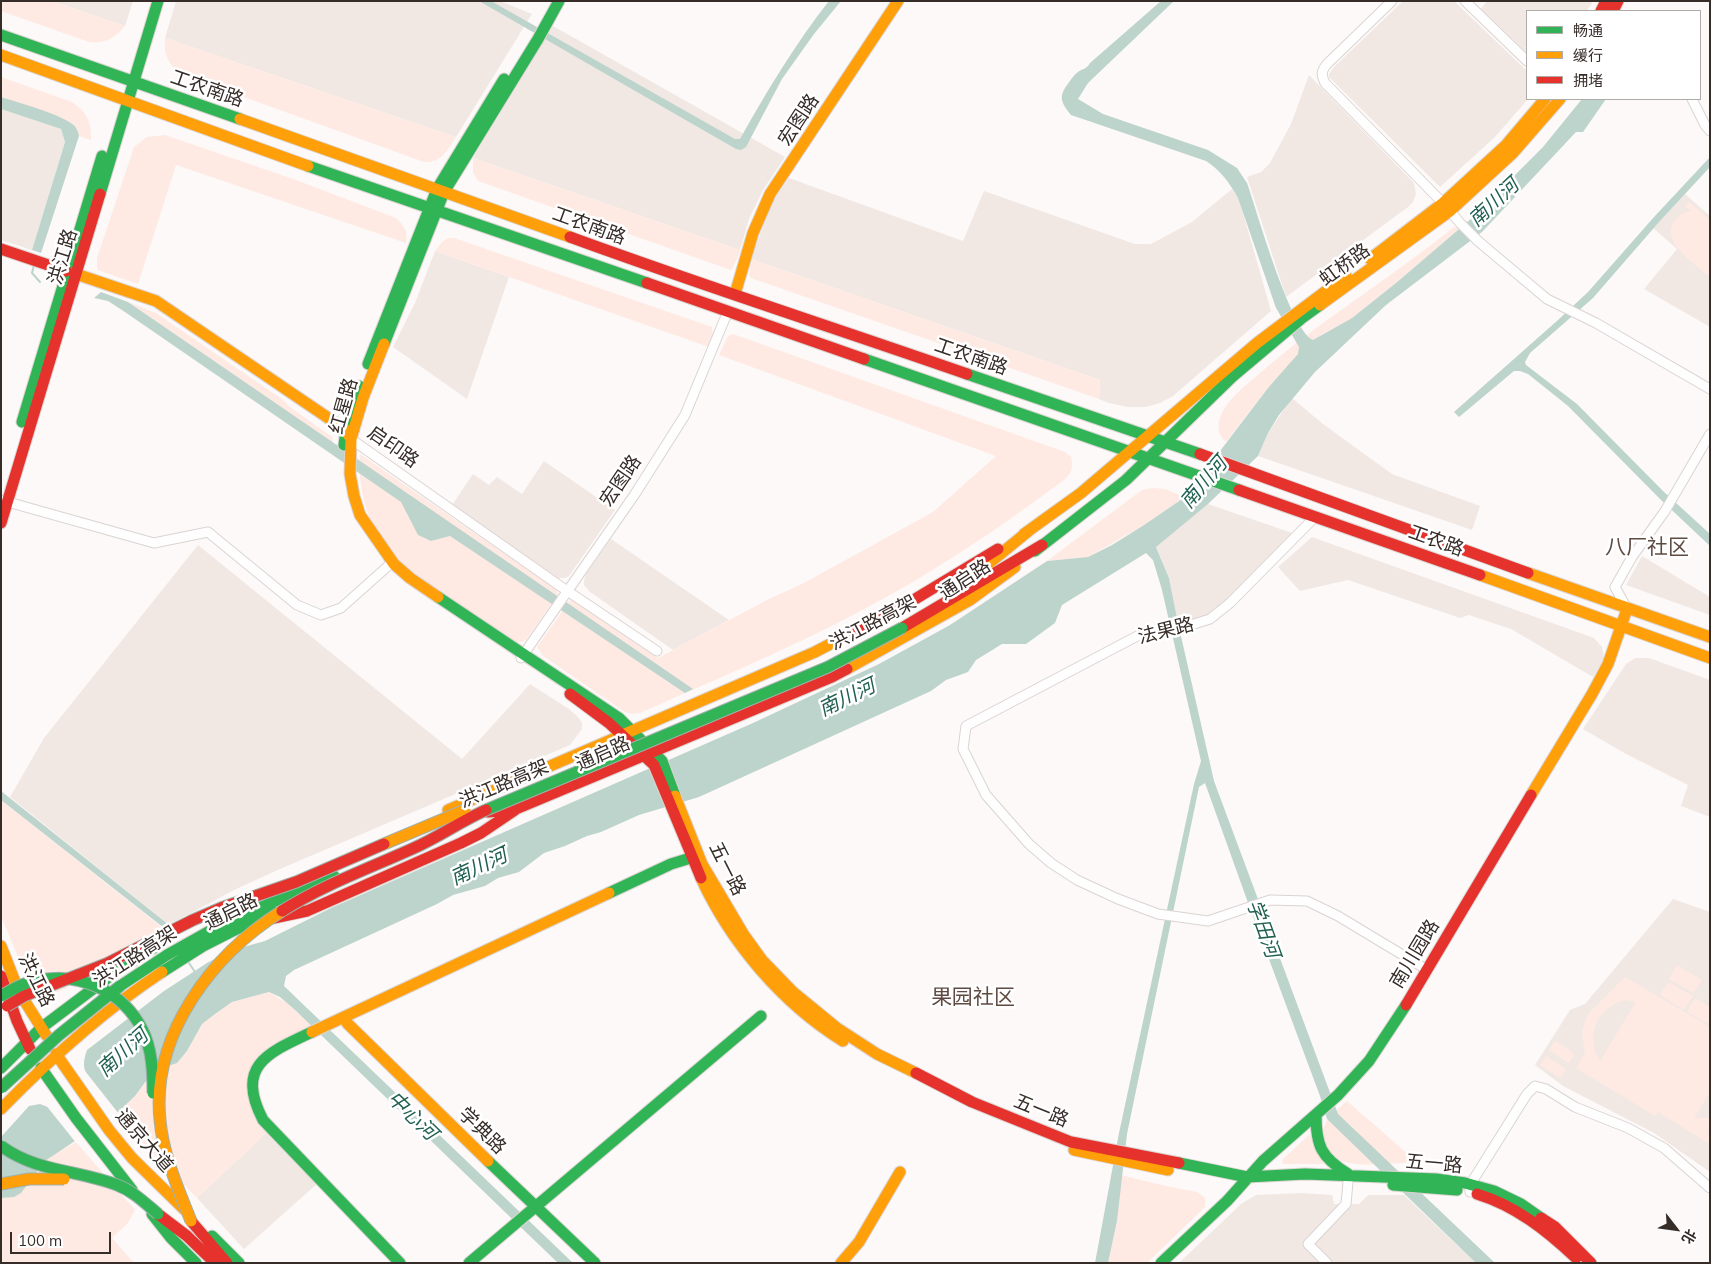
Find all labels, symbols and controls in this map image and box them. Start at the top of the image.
legend [1526,10,1701,100]
text: 畅通 [1573,21,1603,40]
text: 缓行 [1573,46,1603,65]
street label: 工农南路 [167,66,247,112]
text: 拥堵 [1573,71,1603,90]
street label: 宏图路 [774,90,824,150]
water label: 南川河 [1464,174,1524,232]
street label: 工农南路 [549,202,629,250]
street label: 洪江路 [44,226,82,288]
street label: 虹桥路 [1315,239,1375,291]
street label: 工农南路 [931,334,1011,380]
street label: 红星路 [325,375,363,437]
street label: 启印路 [363,421,423,473]
street label: 宏图路 [596,451,646,511]
water label: 南川河 [1176,452,1232,514]
street label: 工农路 [1405,521,1467,561]
district label: 八厂社区 [1605,535,1689,561]
street label: 通启路 [935,555,995,605]
street label: 洪江路高架 [826,591,920,655]
street label: 法果路 [1136,613,1196,649]
water label: 南川河 [815,674,879,722]
street label: 通启路 [572,732,634,776]
street label: 洪江路高架 [456,755,552,813]
street label: 五一路 [704,838,750,900]
water label: 南川河 [447,843,511,891]
street label: 通启路 [200,889,262,935]
water label: 学田河 [1241,897,1285,961]
street label: 南川园路 [1386,916,1444,992]
street label: 洪江路高架 [89,922,181,992]
street label: 洪江路 [13,949,59,1011]
district label: 果园社区 [931,985,1015,1011]
water label: 南川河 [93,1024,153,1082]
water label: 中心河 [382,1087,442,1145]
street label: 五一路 [1010,1090,1072,1132]
street label: 学典路 [454,1103,510,1159]
street label: 通京大道 [110,1105,178,1177]
street label: 五一路 [1405,1150,1463,1178]
north arrow [1651,1204,1701,1254]
scale bar [12,1222,114,1254]
text: 北 [1678,1226,1700,1247]
text: 100 m [18,1231,62,1250]

